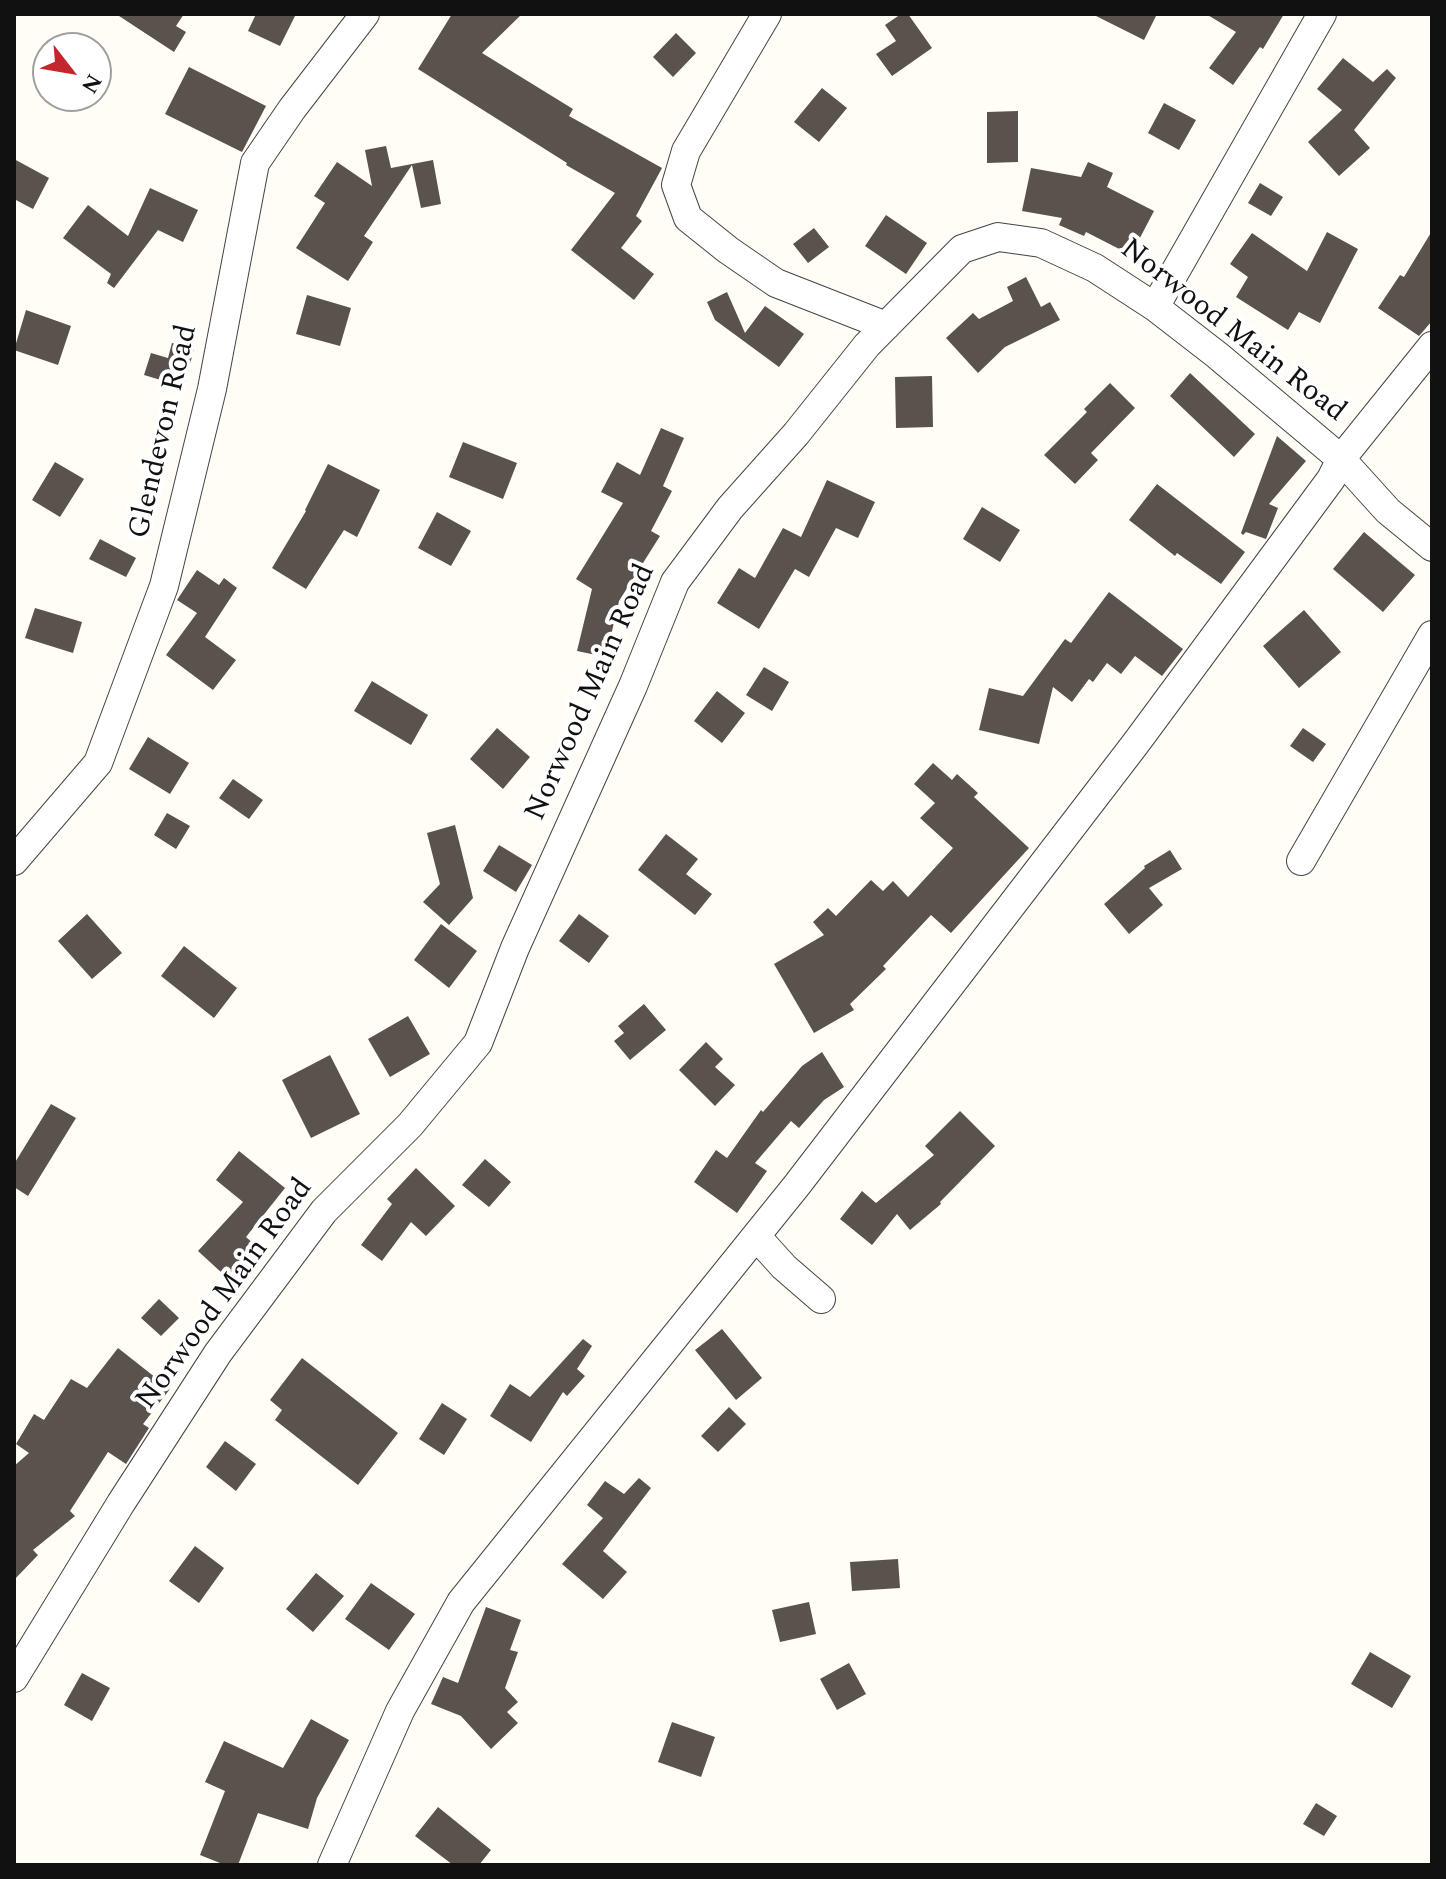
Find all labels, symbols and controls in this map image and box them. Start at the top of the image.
north arrow [32,32,112,112]
text: N [73,67,110,100]
street label: Norwood Main Road [1112,233,1352,431]
street label: Glendevon Road [123,322,207,542]
street label: Norwood Main Road [519,559,665,827]
street label: Norwood Main Road [130,1172,322,1418]

